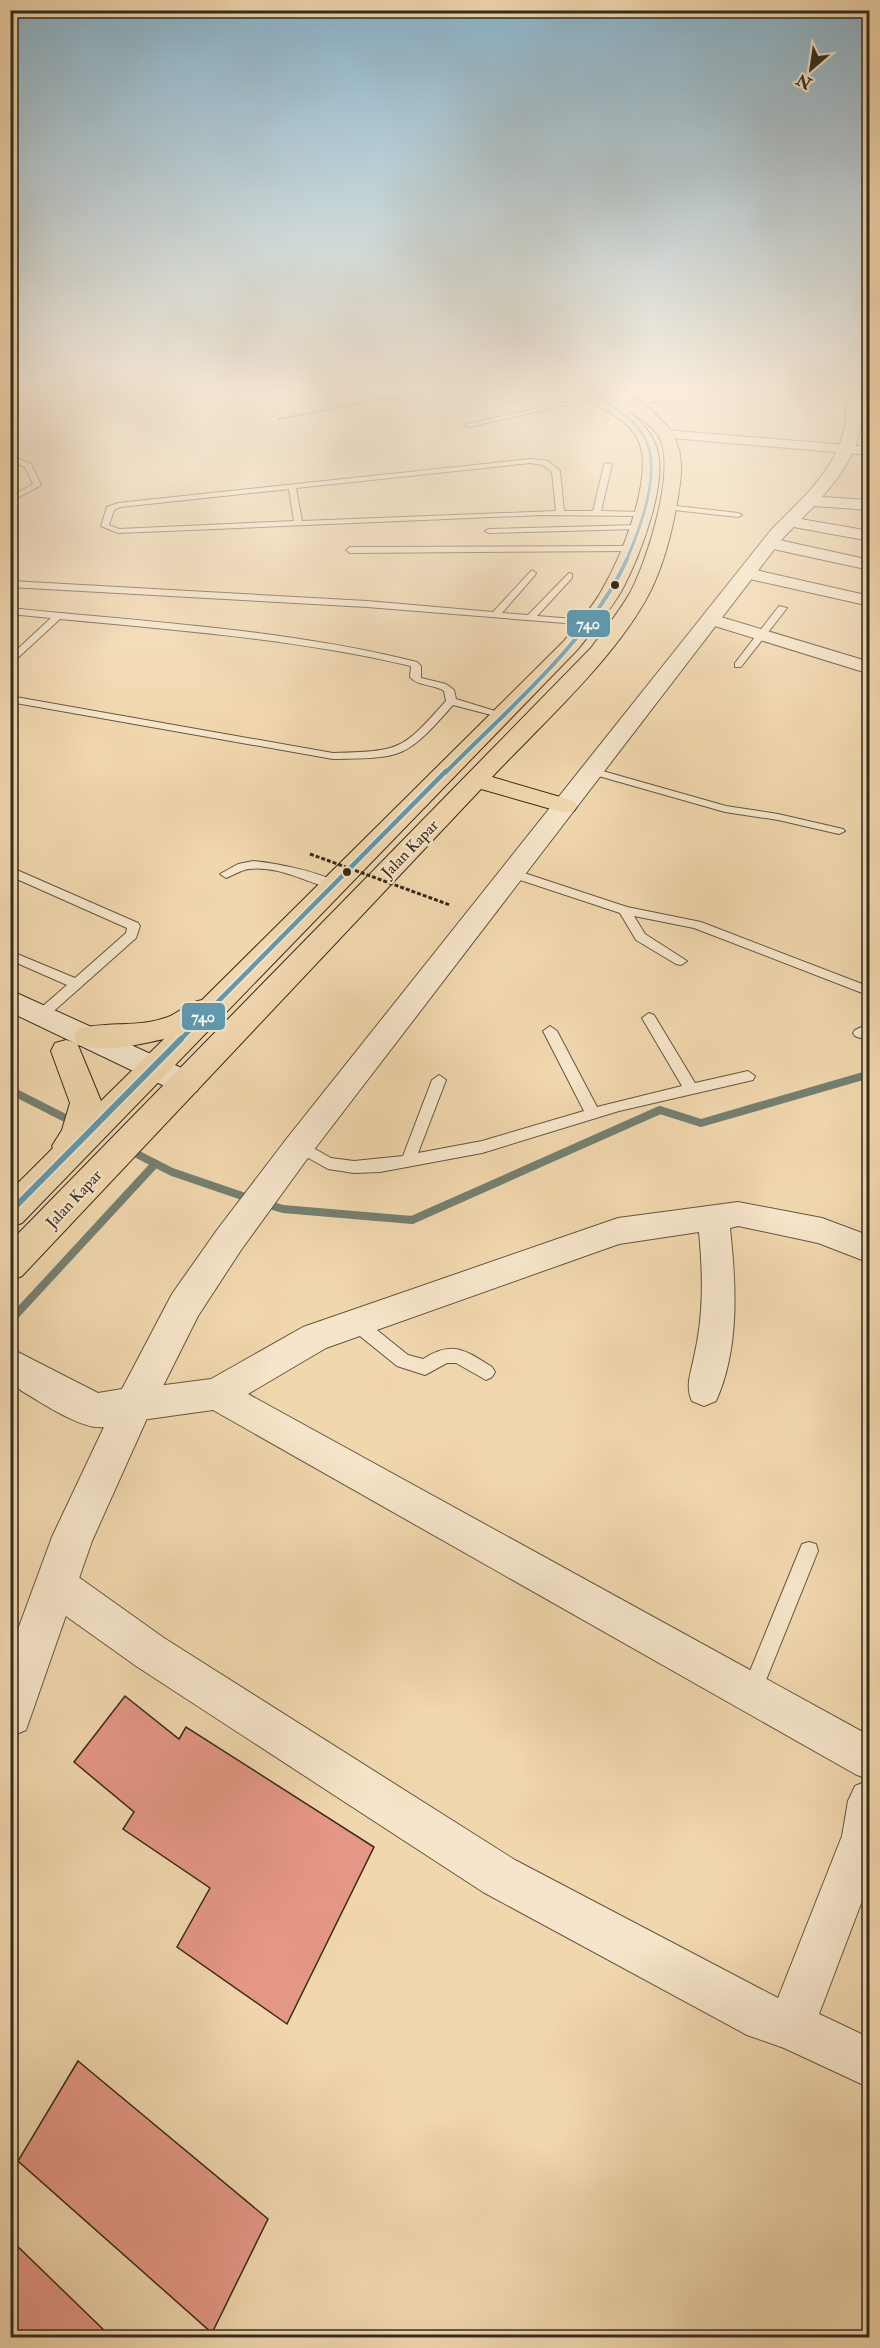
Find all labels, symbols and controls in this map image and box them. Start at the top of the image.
north arrow [781,39,841,99]
text: N [793,69,816,94]
unlabelled marker [609,579,621,591]
line badge: 740 [566,609,611,638]
text: 740 [576,614,600,634]
street label: Jalan Kapar [377,816,443,884]
unlabelled marker [341,866,353,878]
line badge: 740 [181,1002,226,1031]
text: 740 [191,1007,215,1027]
street label: Jalan Kapar [41,1165,107,1234]

